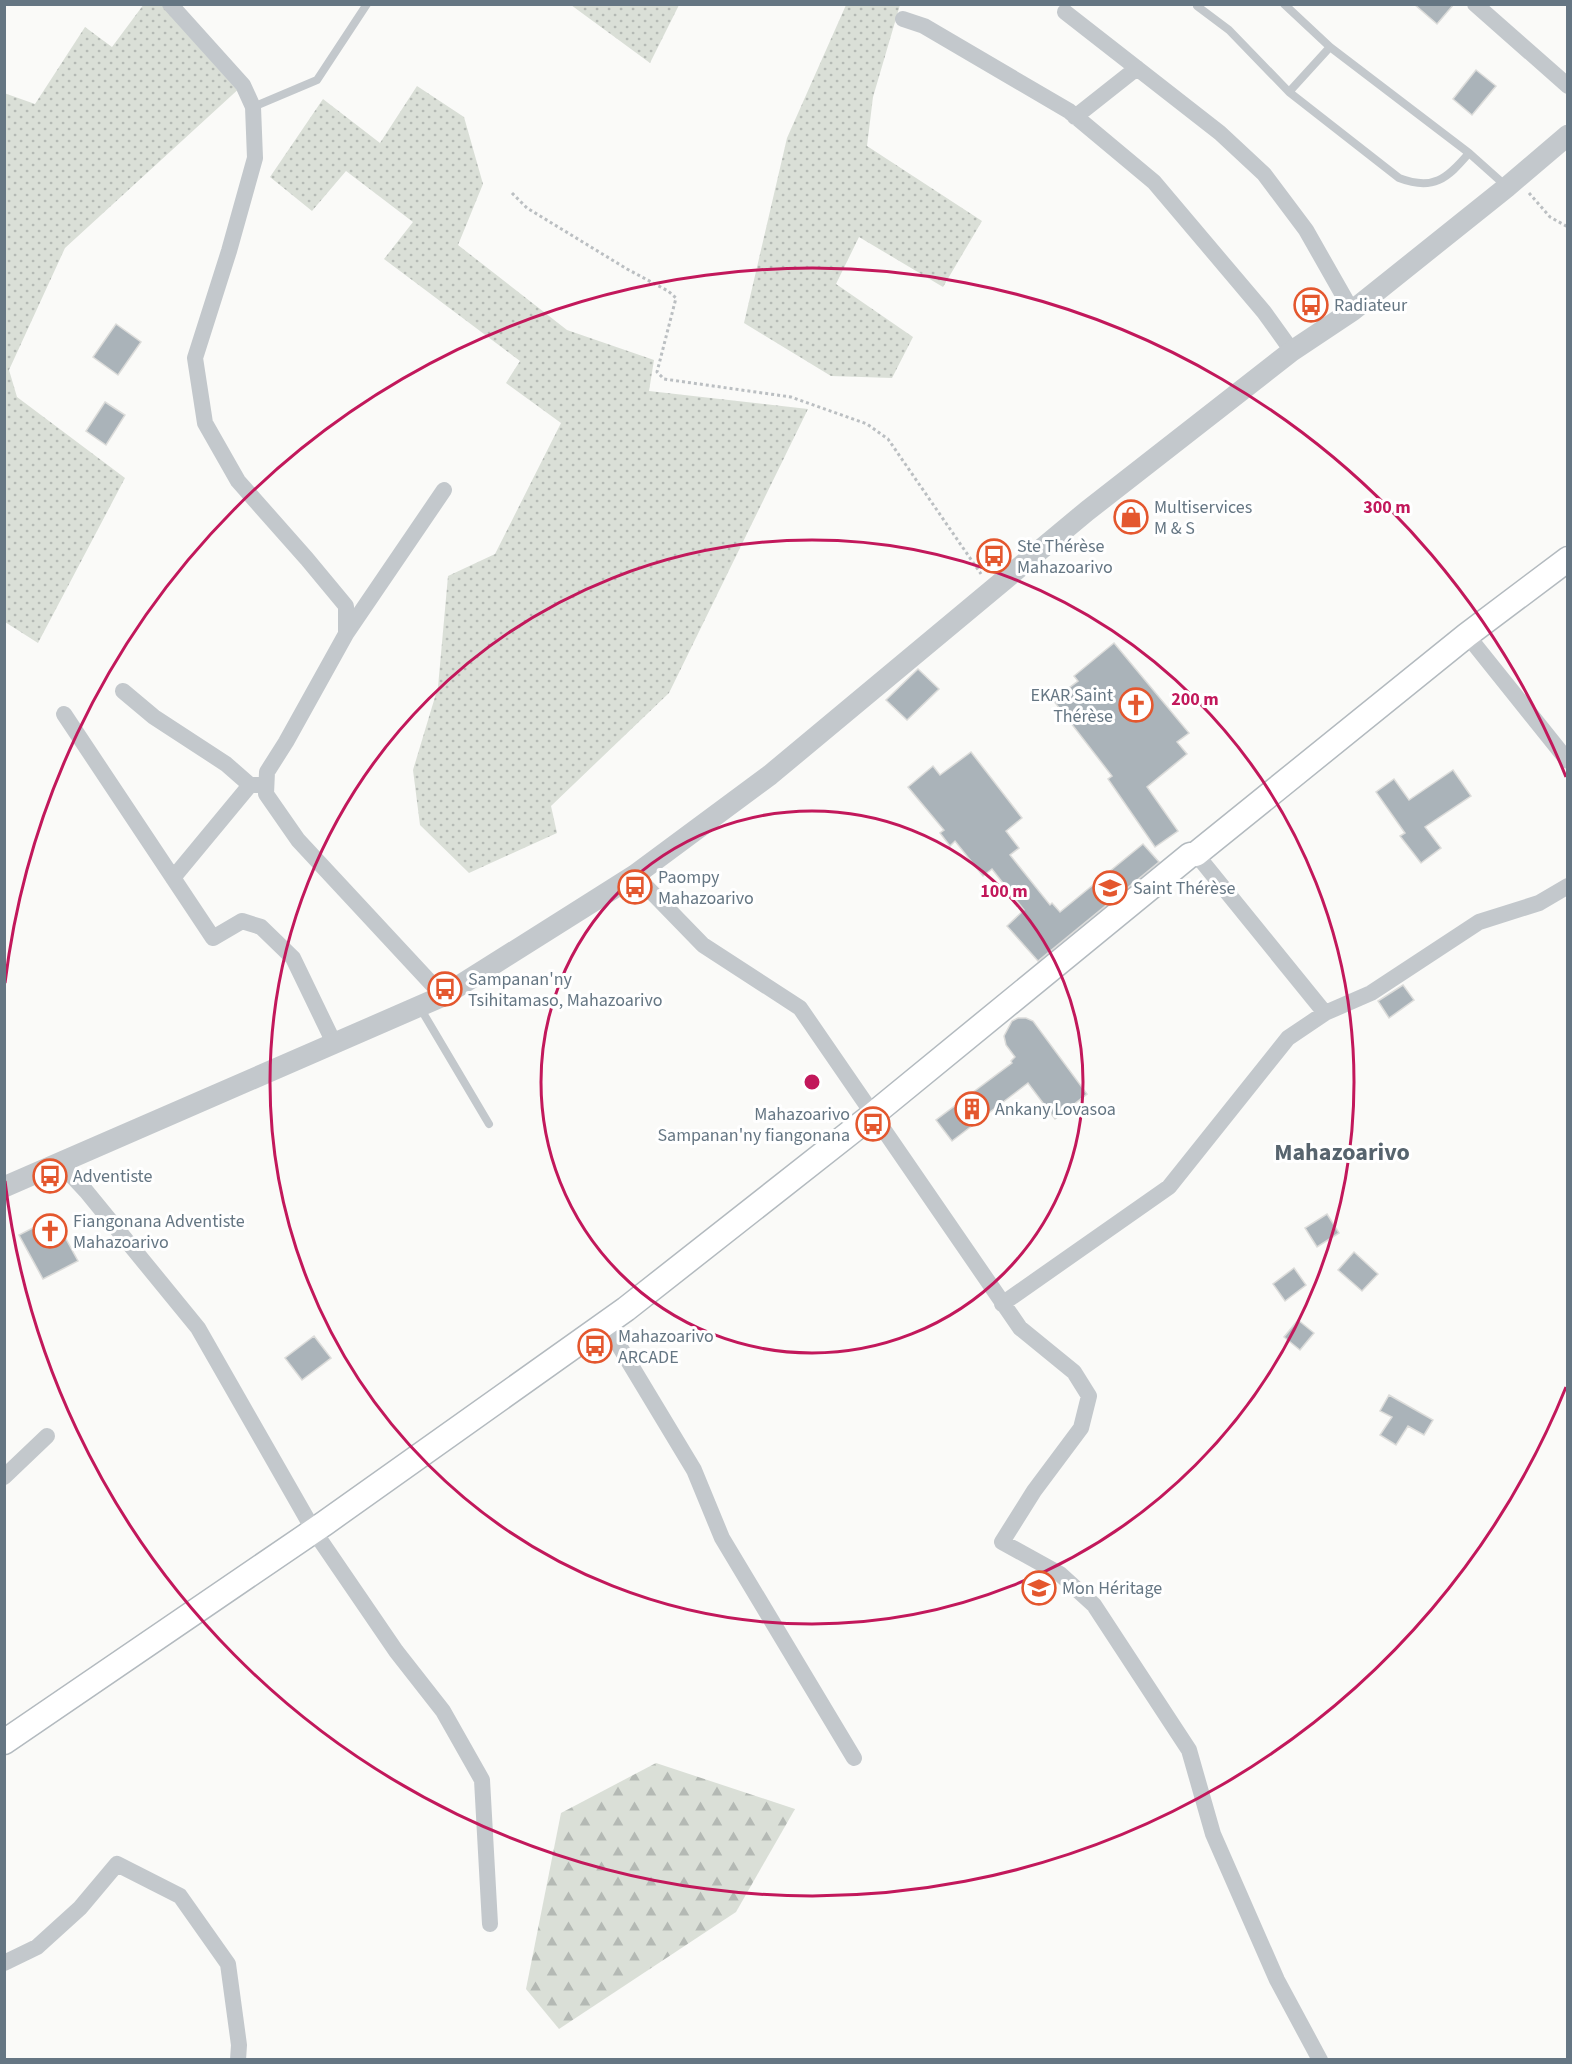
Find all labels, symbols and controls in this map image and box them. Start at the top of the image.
bus stop icon: Radiateur [1293,287,1329,323]
place label: Radiateur [1334,293,1408,318]
place label: Multiservices M & S [1154,495,1252,541]
text: 300 m [1363,495,1411,520]
shop icon: Multiservices M & S [1113,499,1149,535]
place label: Ste Thérèse Mahazoarivo [1017,534,1113,580]
bus stop icon: Ste Thérèse Mahazoarivo [976,538,1012,574]
place label: EKAR Saint Thérèse [1031,683,1113,729]
church icon: EKAR Saint Thérèse [1118,687,1154,723]
text: 200 m [1171,687,1219,712]
place label: Paompy Mahazoarivo [658,865,754,911]
bus stop icon: Paompy Mahazoarivo [617,869,653,905]
school or university icon: Saint Thérèse [1092,870,1128,906]
place label: Saint Thérèse [1133,876,1236,901]
text: 100 m [980,879,1028,904]
place label: Sampanan'ny Tsihitamaso, Mahazoarivo [468,967,663,1013]
bus stop icon: Sampanan'ny Tsihitamaso, Mahazoarivo [427,971,463,1007]
centre of rings [802,1072,822,1092]
building icon: Ankany Lovasoa [954,1091,990,1127]
place label: Ankany Lovasoa [995,1097,1116,1122]
place label: Mahazoarivo Sampanan'ny fiangonana [657,1102,850,1148]
bus stop icon: Mahazoarivo Sampanan'ny fiangonana [855,1106,891,1142]
district label: Mahazoarivo [1274,1135,1410,1170]
bus stop icon: Adventiste [32,1158,68,1194]
place label: Adventiste [73,1164,152,1189]
place label: Fiangonana Adventiste Mahazoarivo [73,1209,245,1255]
church icon: Fiangonana Adventiste Mahazoarivo [32,1213,68,1249]
place label: Mahazoarivo ARCADE [618,1324,714,1370]
bus stop icon: Mahazoarivo ARCADE [577,1328,613,1364]
school or university icon: Mon Héritage [1021,1570,1057,1606]
place label: Mon Héritage [1062,1576,1162,1601]

